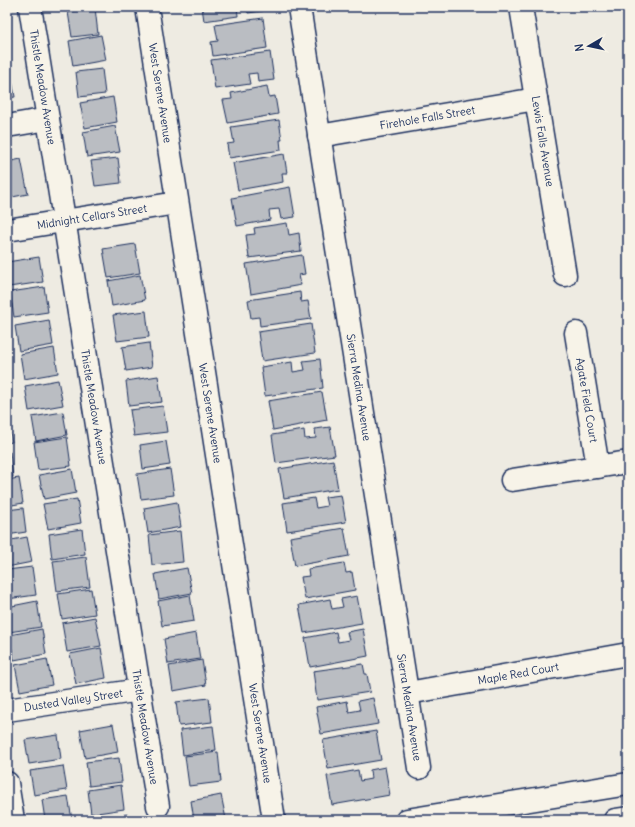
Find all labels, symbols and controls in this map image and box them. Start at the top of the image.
north arrow [569,26,609,66]
street label: Thistle Meadow Avenue [27,28,59,146]
street label: West Serene Avenue [146,42,175,144]
text: N [572,43,587,52]
street label: Lewis Falls Avenue [529,95,557,188]
street label: Firehole Falls Street [379,102,476,133]
street label: Midnight Cellars Street [36,201,148,232]
street label: Sierra Medina Avenue [344,333,374,442]
street label: Thistle Meadow Avenue [78,348,110,465]
street label: Agate Field Court [573,357,601,444]
street label: West Serene Avenue [196,362,225,464]
street label: Sierra Medina Avenue [394,653,425,762]
street label: Maple Red Court [477,659,560,688]
street label: Thistle Meadow Avenue [129,668,161,785]
street label: West Serene Avenue [246,682,275,784]
street label: Dusted Valley Street [23,686,124,714]

